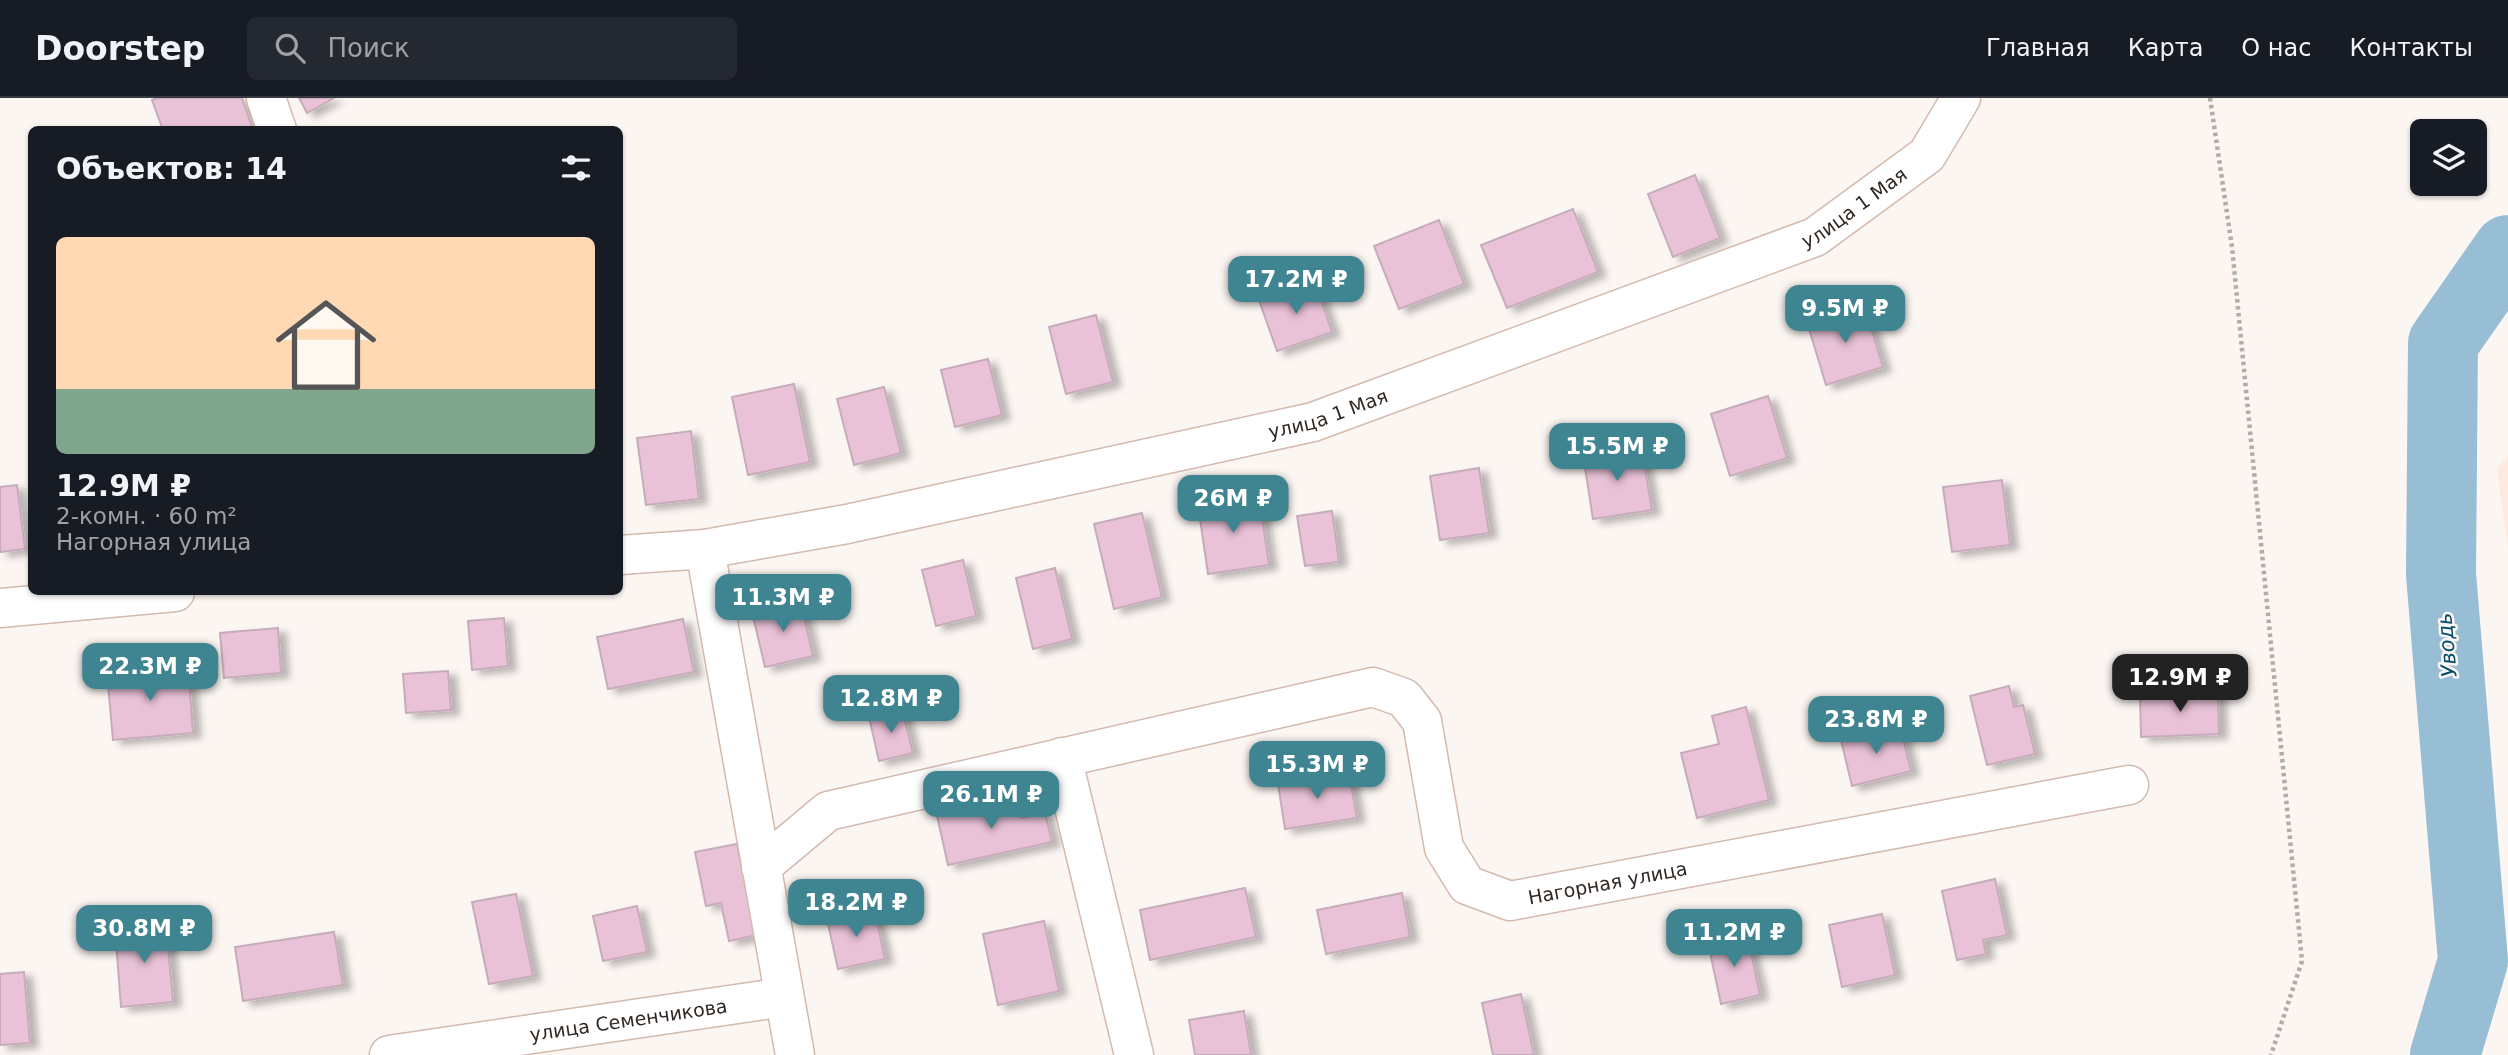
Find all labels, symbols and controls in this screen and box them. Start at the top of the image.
search box [247,17,737,80]
text: Doorstep [35,29,205,68]
icon: search [271,29,309,67]
text: Поиск [327,33,410,63]
text: Главная [1986,34,2090,62]
text: Карта [2128,34,2203,62]
text: О нас [2241,34,2311,62]
text: Контакты [2349,34,2473,62]
map controls [2410,119,2487,196]
button: layers [2410,119,2487,196]
icon: filters [557,149,595,187]
text: Объектов: 14 [56,151,287,186]
street label: улица 1 Мая [1799,163,1911,252]
pin: 17.2M ₽ [1231,256,1361,316]
text: 17.2M ₽ [1244,266,1348,292]
icon: home [263,282,389,408]
pin: 9.5M ₽ [1788,286,1902,345]
text: 9.5M ₽ [1801,295,1889,321]
street label: улица 1 Мая [1266,385,1391,442]
pin: 15.5M ₽ [1552,424,1682,483]
text: 15.5M ₽ [1565,433,1669,459]
text: 12.9M ₽ [56,468,191,503]
pin: 26M ₽ [1184,476,1282,535]
text: 26M ₽ [1194,485,1272,511]
text: 2-комн. · 60 m² [56,503,237,529]
text: Нагорная улица [56,529,251,555]
pin: 11.3M ₽ [718,574,848,634]
text: 11.3M ₽ [731,584,835,610]
water label: Уводь [2432,612,2462,678]
pin: 22.3M ₽ [85,644,215,703]
text: 22.3M ₽ [98,653,202,679]
pin: 12.9M ₽ [2115,654,2245,714]
text: 12.9M ₽ [2128,664,2232,690]
pin: 12.8M ₽ [826,676,956,735]
text: 12.8M ₽ [839,685,943,711]
pin: 23.8M ₽ [1811,696,1941,756]
text: 23.8M ₽ [1824,706,1928,732]
pin: 15.3M ₽ [1252,742,1382,801]
text: 15.3M ₽ [1265,751,1369,777]
pin: 26.1M ₽ [926,772,1056,831]
text: 26.1M ₽ [939,781,1043,807]
street label: Нагорная улица [1526,857,1689,908]
pin: 18.2M ₽ [791,880,921,939]
text: 18.2M ₽ [804,889,908,915]
pin: 30.8M ₽ [79,906,209,965]
pin: 11.2M ₽ [1669,910,1799,969]
text: 30.8M ₽ [92,915,196,941]
text: 11.2M ₽ [1682,919,1786,945]
street label: улица Семенчикова [528,994,729,1045]

